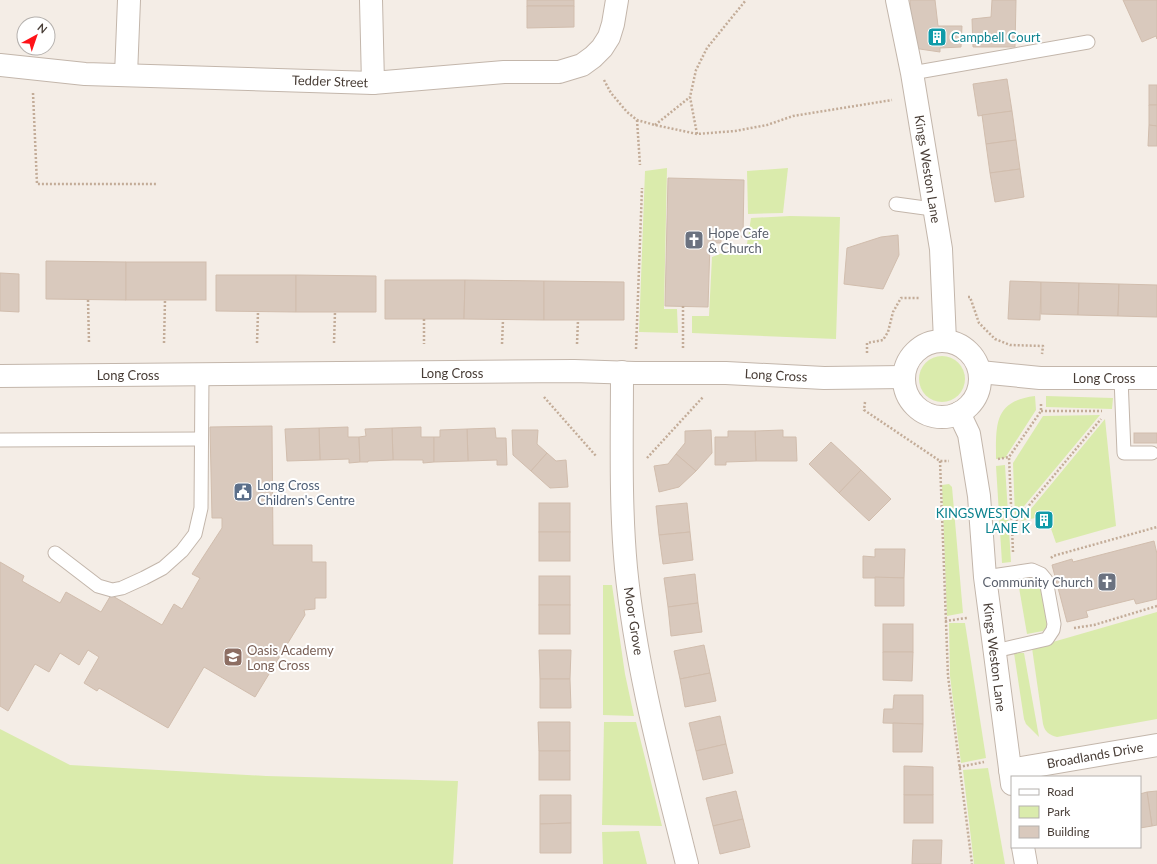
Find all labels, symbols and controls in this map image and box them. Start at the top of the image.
north arrow [16,16,56,56]
text: N [35,20,50,36]
building icon: Campbell Court [926,26,948,48]
place label: Campbell Court [951,29,1041,45]
street label: Tedder Street [292,72,369,90]
street label: Kings Weston Lane [912,114,944,224]
place label: Hope Cafe & Church [708,225,769,256]
church icon: Hope Cafe & Church [683,229,705,251]
street label: Long Cross [421,365,484,381]
street label: Long Cross [744,365,808,385]
street label: Long Cross [97,367,160,383]
street label: Long Cross [1073,370,1136,386]
place label: Long Cross Children's Centre [257,477,355,508]
public building icon: Long Cross Children's Centre [232,481,254,503]
place label: KINGSWESTON LANE K [936,505,1030,536]
building icon: KINGSWESTON LANE K [1033,509,1055,531]
church icon: Community Church [1096,571,1118,593]
place label: Community Church [983,574,1093,590]
street label: Moor Grove [621,586,647,656]
street label: Kings Weston Lane [980,602,1010,712]
place label: Oasis Academy Long Cross [247,642,334,673]
school or university icon: Oasis Academy Long Cross [222,646,244,668]
street label: Broadlands Drive [1045,739,1145,771]
legend [1011,776,1141,848]
text: Road [1047,784,1074,799]
text: Park [1047,804,1071,819]
text: Building [1047,824,1090,839]

